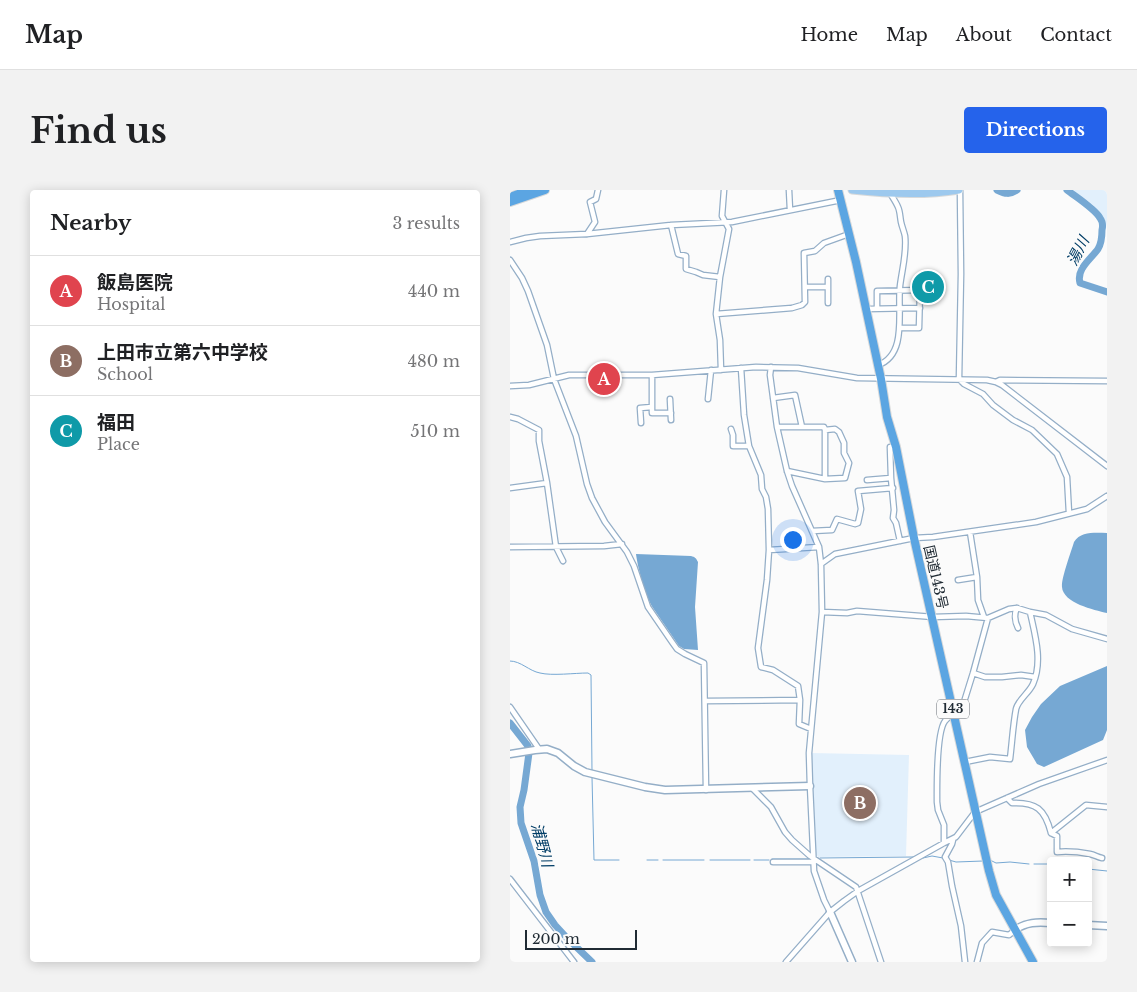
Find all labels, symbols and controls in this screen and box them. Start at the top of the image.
text: Map [25,20,83,49]
text: Home [800,24,858,46]
text: Map [886,24,928,46]
text: About [956,24,1012,46]
text: Contact [1040,24,1112,46]
button: Directions [964,107,1107,153]
text: Find us [30,109,167,152]
text: Nearby [50,210,131,236]
text: 3 results [392,213,460,233]
water label: 湯川 [1062,231,1094,268]
pin: C [912,268,944,306]
text: 飯島医院 [97,271,173,294]
text: A [60,281,72,301]
text: 440 m [408,281,460,301]
text: Hospital [97,294,166,314]
text: 上田市立第六中学校 [97,341,268,364]
text: B [60,351,72,371]
text: 480 m [408,351,460,371]
pin: A [588,360,620,398]
text: School [97,364,153,384]
text: 福田 [97,411,135,434]
text: C [59,421,73,441]
text: 510 m [411,421,460,441]
text: Place [97,434,140,454]
your location [780,527,806,553]
street label: 国道143号 [920,543,952,611]
road number: 143 [937,699,969,718]
pin: B [844,784,876,822]
water label: 浦野川 [527,821,558,871]
map controls [1047,857,1092,947]
button: + [1047,857,1092,902]
button: − [1047,902,1092,947]
scale bar [525,927,638,950]
text: 200 m [532,930,580,948]

